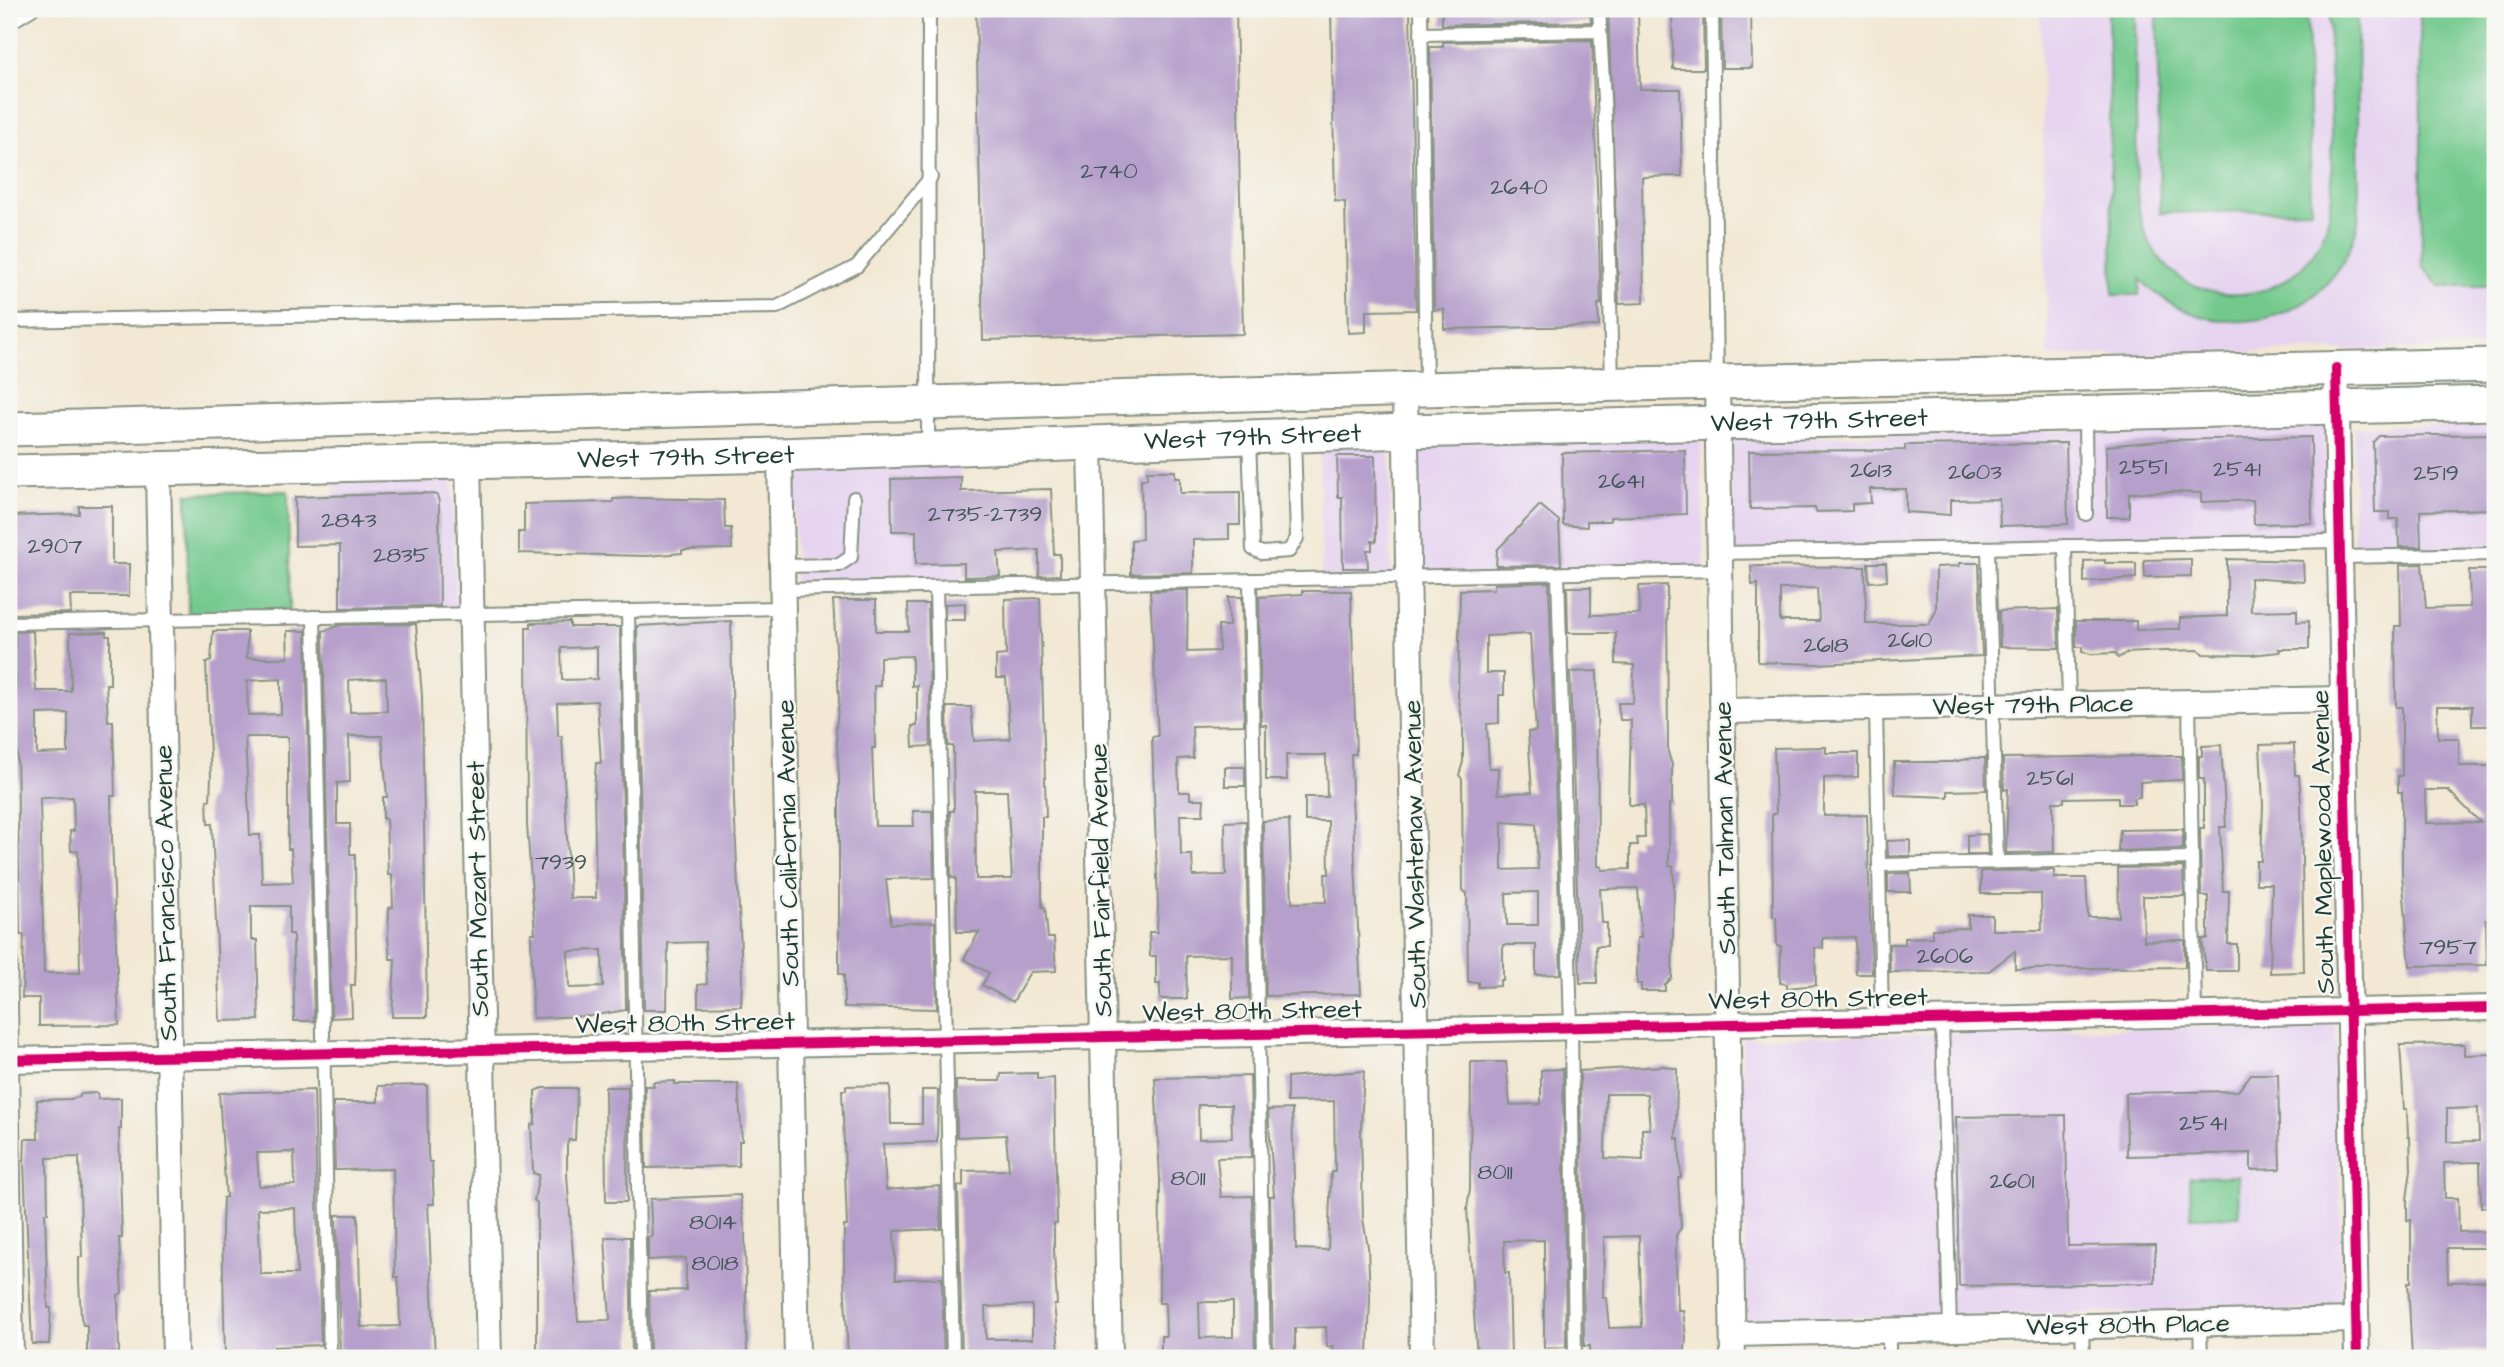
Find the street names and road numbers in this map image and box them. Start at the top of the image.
street label: West 79th Street [1710,400,1929,441]
street label: West 79th Street [1143,415,1362,459]
street label: West 79th Street [577,436,796,477]
street label: West 79th Place [1932,685,2134,725]
street label: South Maplewood Avenue [2302,690,2344,994]
street label: South California Avenue [767,699,809,987]
street label: South Washtenaw Avenue [1394,699,1436,1009]
street label: South Talman Avenue [1705,701,1745,955]
street label: South Fairfield Avenue [1081,743,1121,1017]
street label: South Francisco Avenue [145,745,187,1041]
street label: South Mozart Street [458,760,498,1017]
street label: West 80th Street [1708,979,1929,1019]
street label: West 80th Street [1142,991,1363,1031]
street label: West 80th Street [575,1003,796,1043]
street label: West 80th Place [2026,1305,2230,1345]

